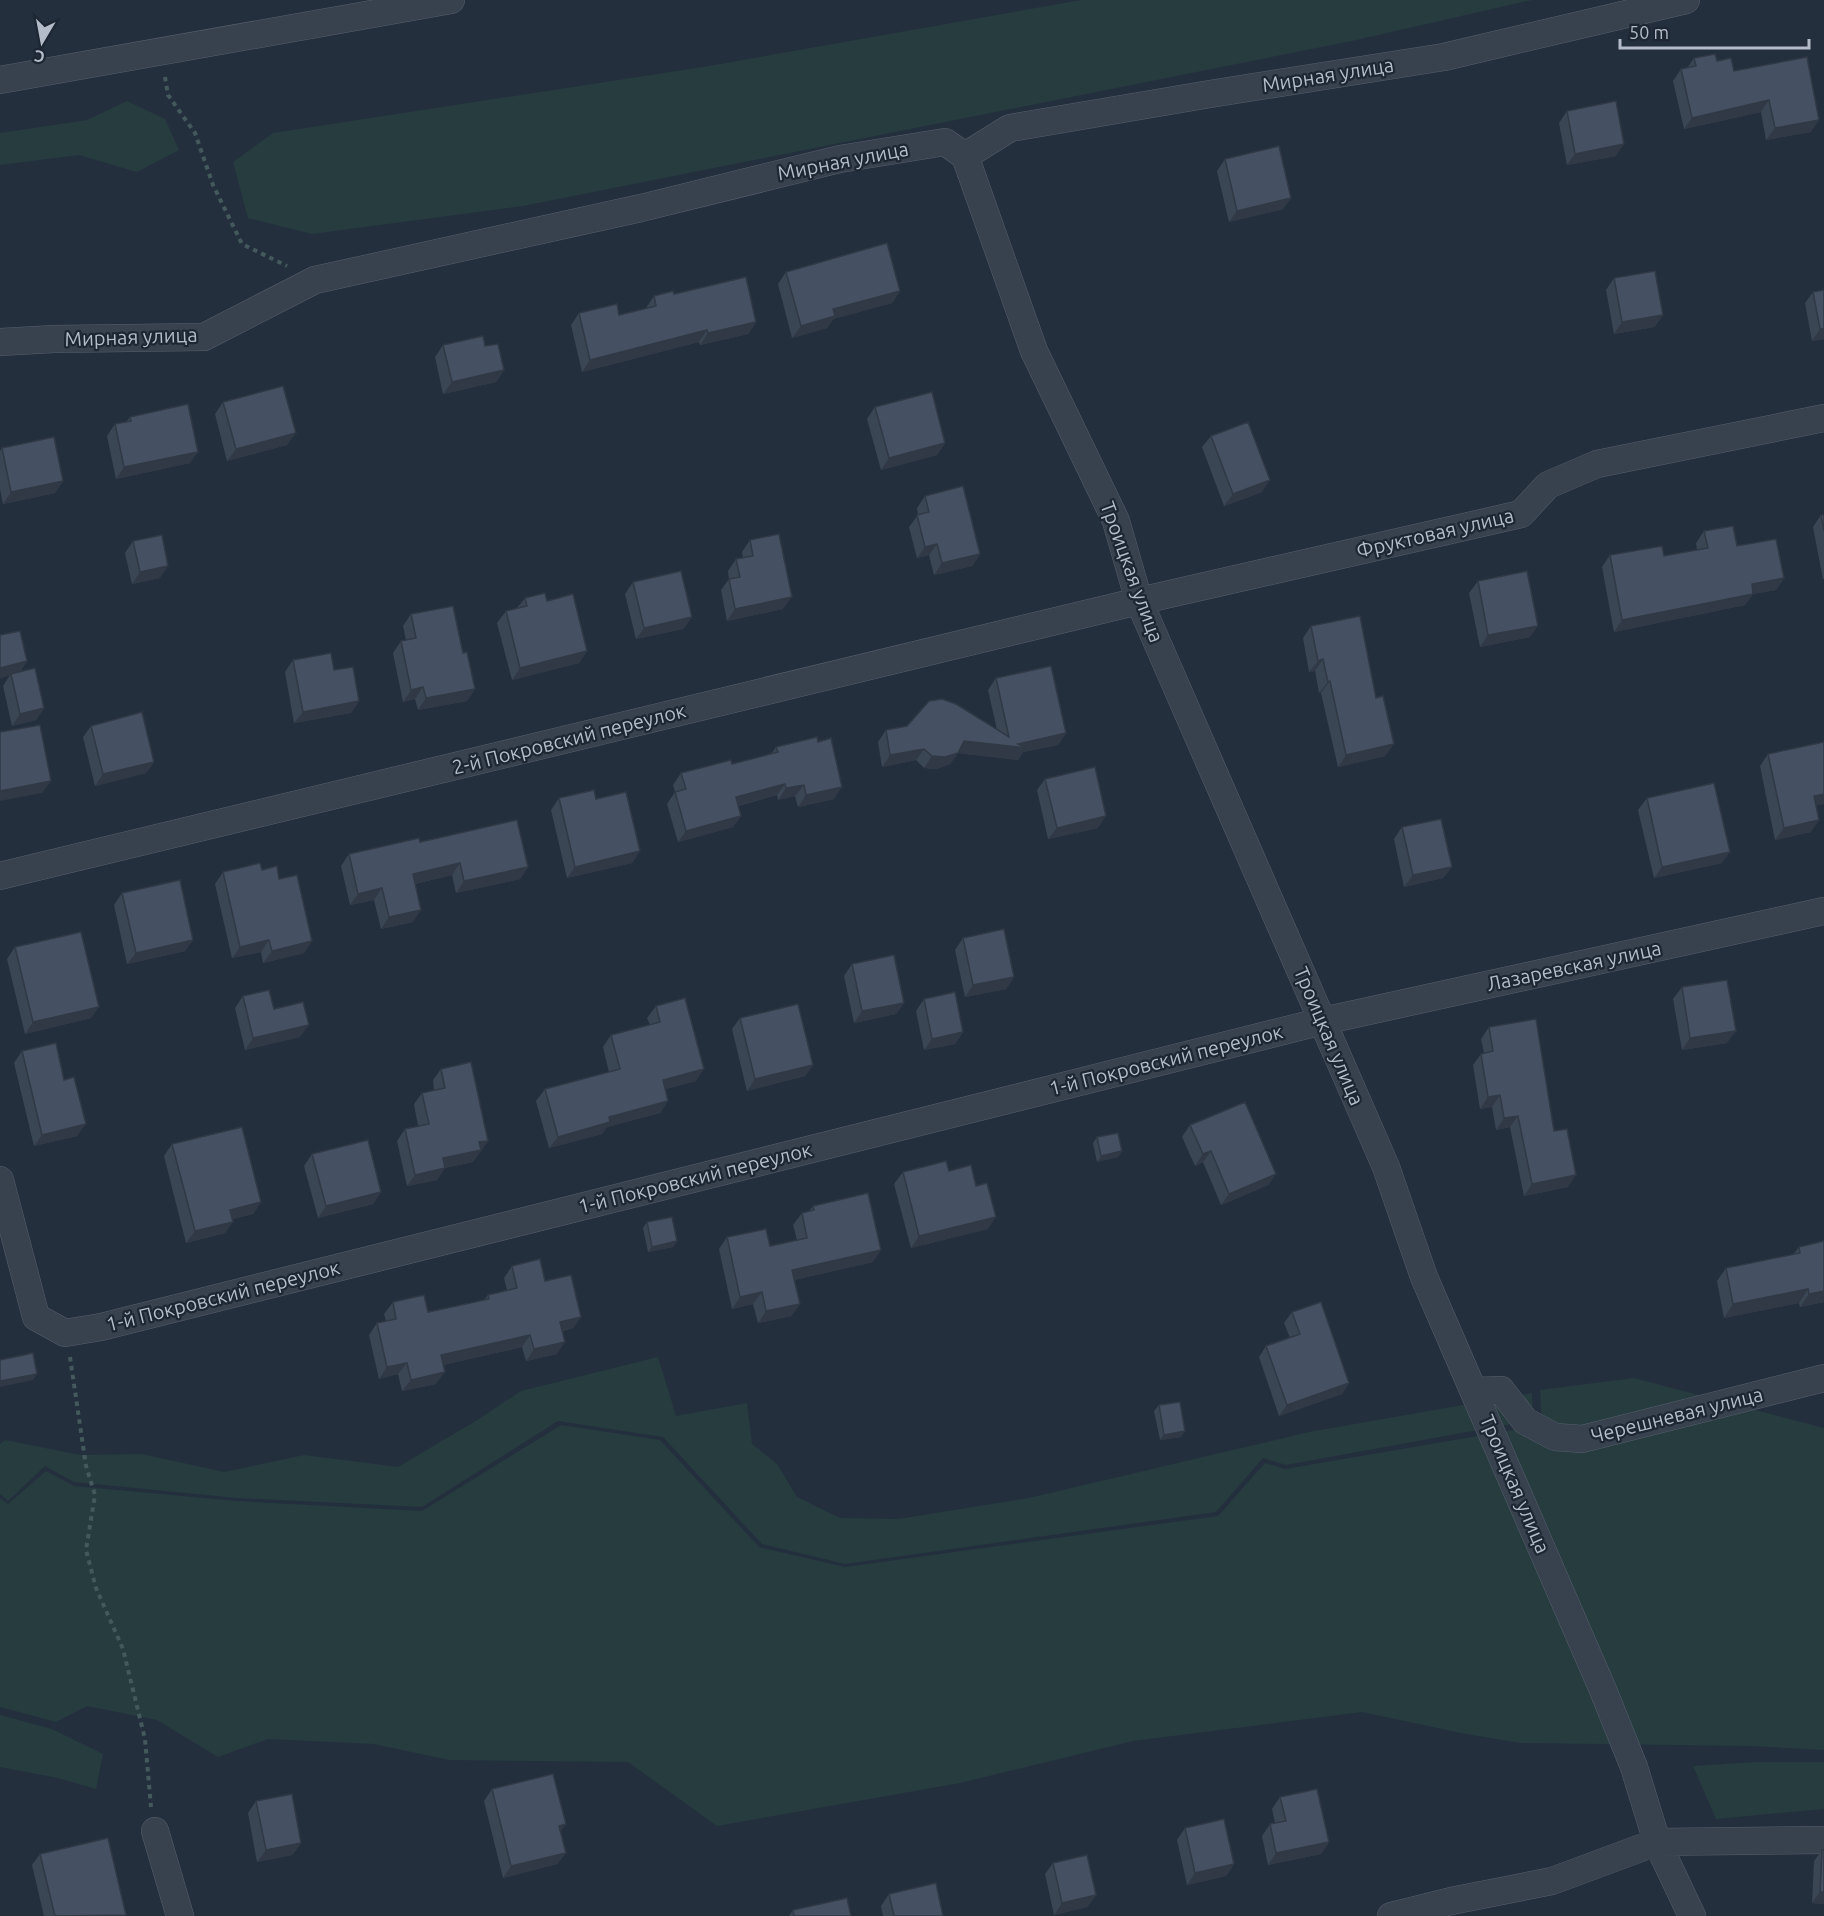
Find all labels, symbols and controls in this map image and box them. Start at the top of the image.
north arrow [12,12,72,72]
scale bar [1620,12,1809,50]
text: 50 m [1629,22,1669,42]
text: С [33,47,46,67]
street label: Мирная улица [1260,53,1395,96]
street label: Мирная улица [775,137,910,184]
street label: Мирная улица [64,323,198,350]
street label: Троицкая улица [1096,498,1169,645]
street label: Фруктовая улица [1354,503,1516,562]
street label: 2-й Покровский переулок [450,698,688,779]
street label: Лазаревская улица [1485,936,1663,995]
street label: Троицкая улица [1290,963,1369,1108]
street label: 1-й Покровский переулок [1047,1019,1285,1100]
street label: 1-й Покровский переулок [576,1137,814,1218]
street label: 1-й Покровский переулок [104,1255,342,1336]
street label: Черешневая улица [1588,1382,1765,1447]
street label: Троицкая улица [1476,1411,1555,1556]

